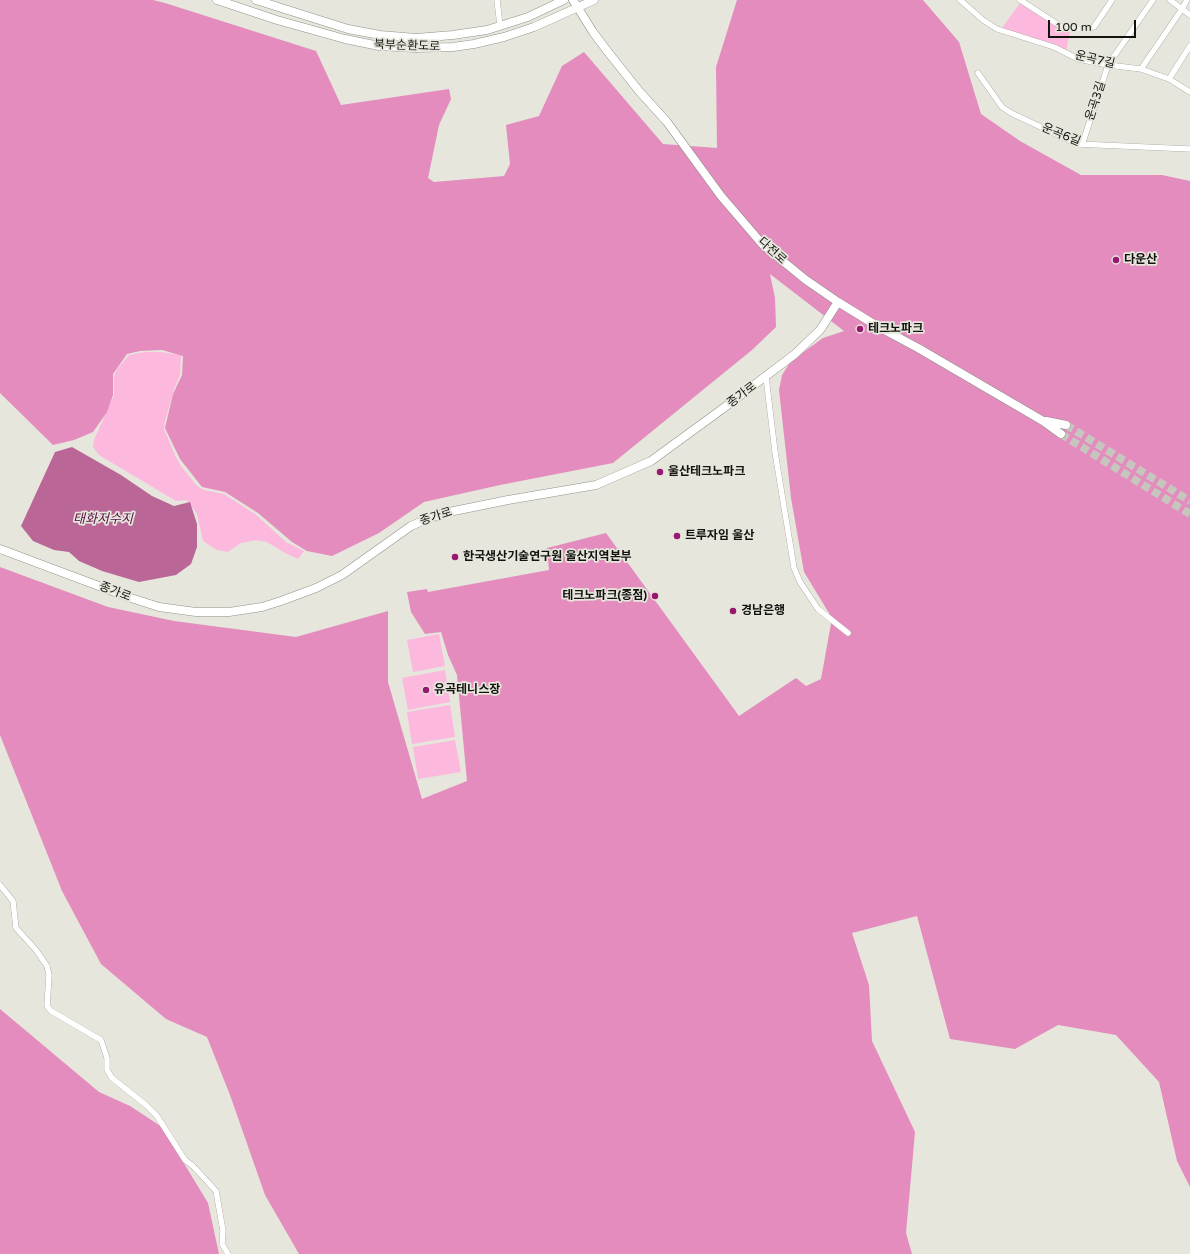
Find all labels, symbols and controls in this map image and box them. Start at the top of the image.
scale bar [1050,12,1138,38]
text: 100 m [1055,20,1092,34]
street label: 북부순환도로 [374,38,440,54]
street label: 운곡7길 [1074,48,1116,72]
street label: 운곡3길 [1083,79,1109,123]
street label: 운곡6길 [1039,121,1083,149]
street label: 다전로 [755,235,789,267]
place label: 다운산 [1124,253,1157,267]
marker: 다운산 [1111,255,1121,265]
place label: 테크노파크 [868,322,923,336]
marker: 테크노파크 [855,324,865,334]
street label: 종가로 [724,379,760,411]
place label: 울산테크노파크 [668,465,745,479]
marker: 울산테크노파크 [655,467,665,477]
street label: 종가로 [418,505,454,529]
water label: 태화저수지 [73,512,133,528]
place label: 트루자임 울산 [685,529,754,543]
marker: 트루자임 울산 [672,531,682,541]
place label: 한국생산기술연구원 울산지역본부 [463,550,632,564]
marker: 한국생산기술연구원 울산지역본부 [450,552,460,562]
street label: 종가로 [97,579,133,605]
place label: 테크노파크(종점) [562,589,647,603]
marker: 테크노파크(종점) [650,591,660,601]
place label: 경남은행 [741,604,785,618]
marker: 경남은행 [728,606,738,616]
place label: 유곡테니스장 [434,683,500,697]
marker: 유곡테니스장 [421,685,431,695]

